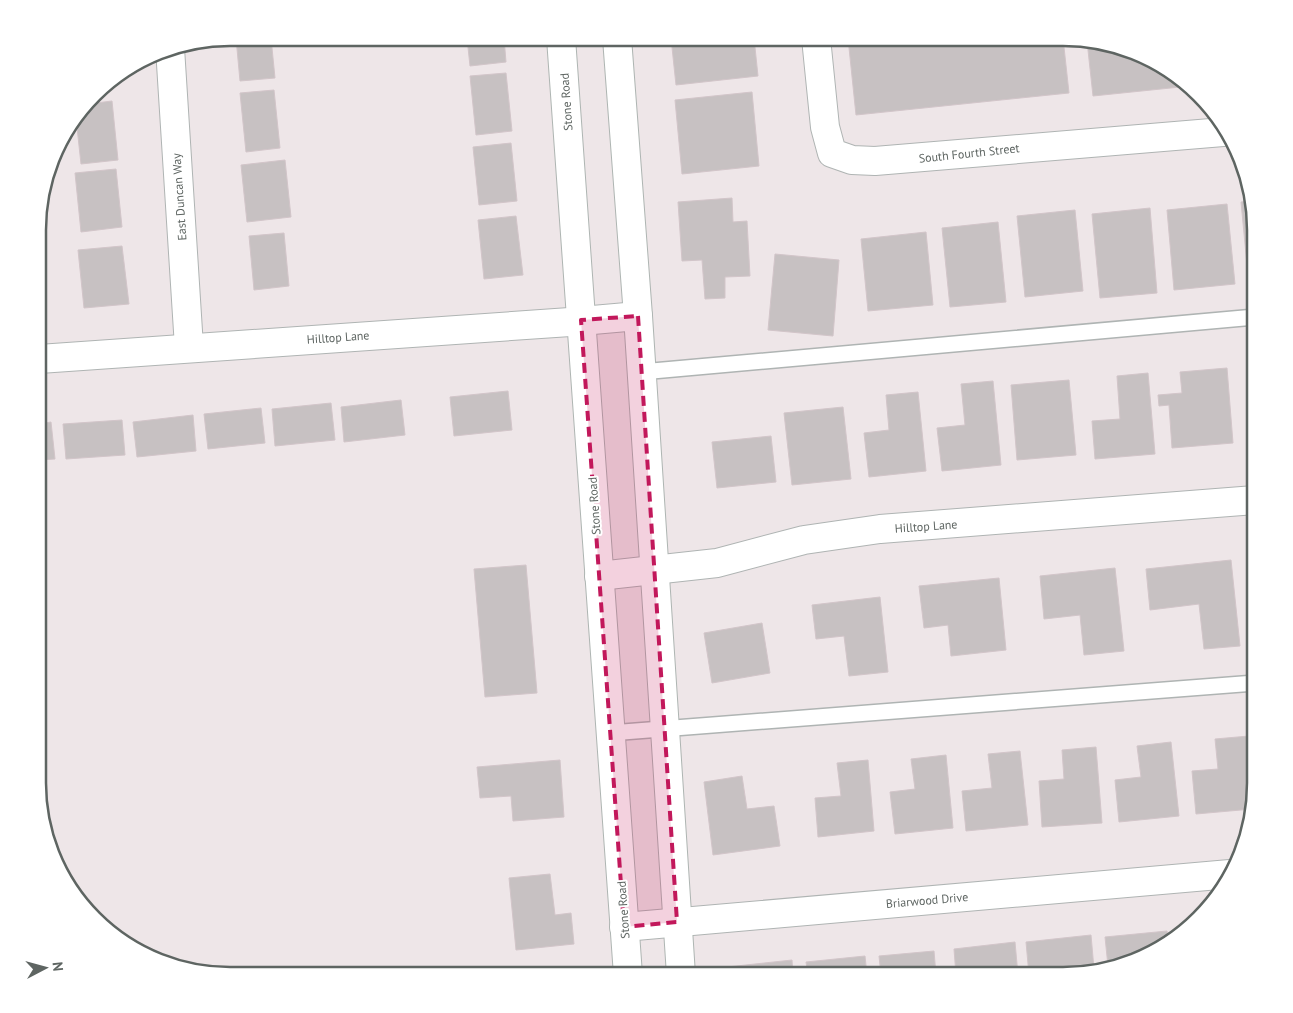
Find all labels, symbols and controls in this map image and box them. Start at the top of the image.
street label: Stone Road [556,73,576,131]
street label: South Fourth Street [918,140,1020,166]
street label: East Duncan Way [168,152,190,241]
street label: Hilltop Lane [306,327,370,347]
street label: Stone Road [584,477,604,535]
street label: Hilltop Lane [894,516,958,536]
street label: Stone Road [613,881,633,939]
street label: Briarwood Drive [885,889,969,911]
north arrow [20,943,70,993]
text: N [48,961,67,972]

